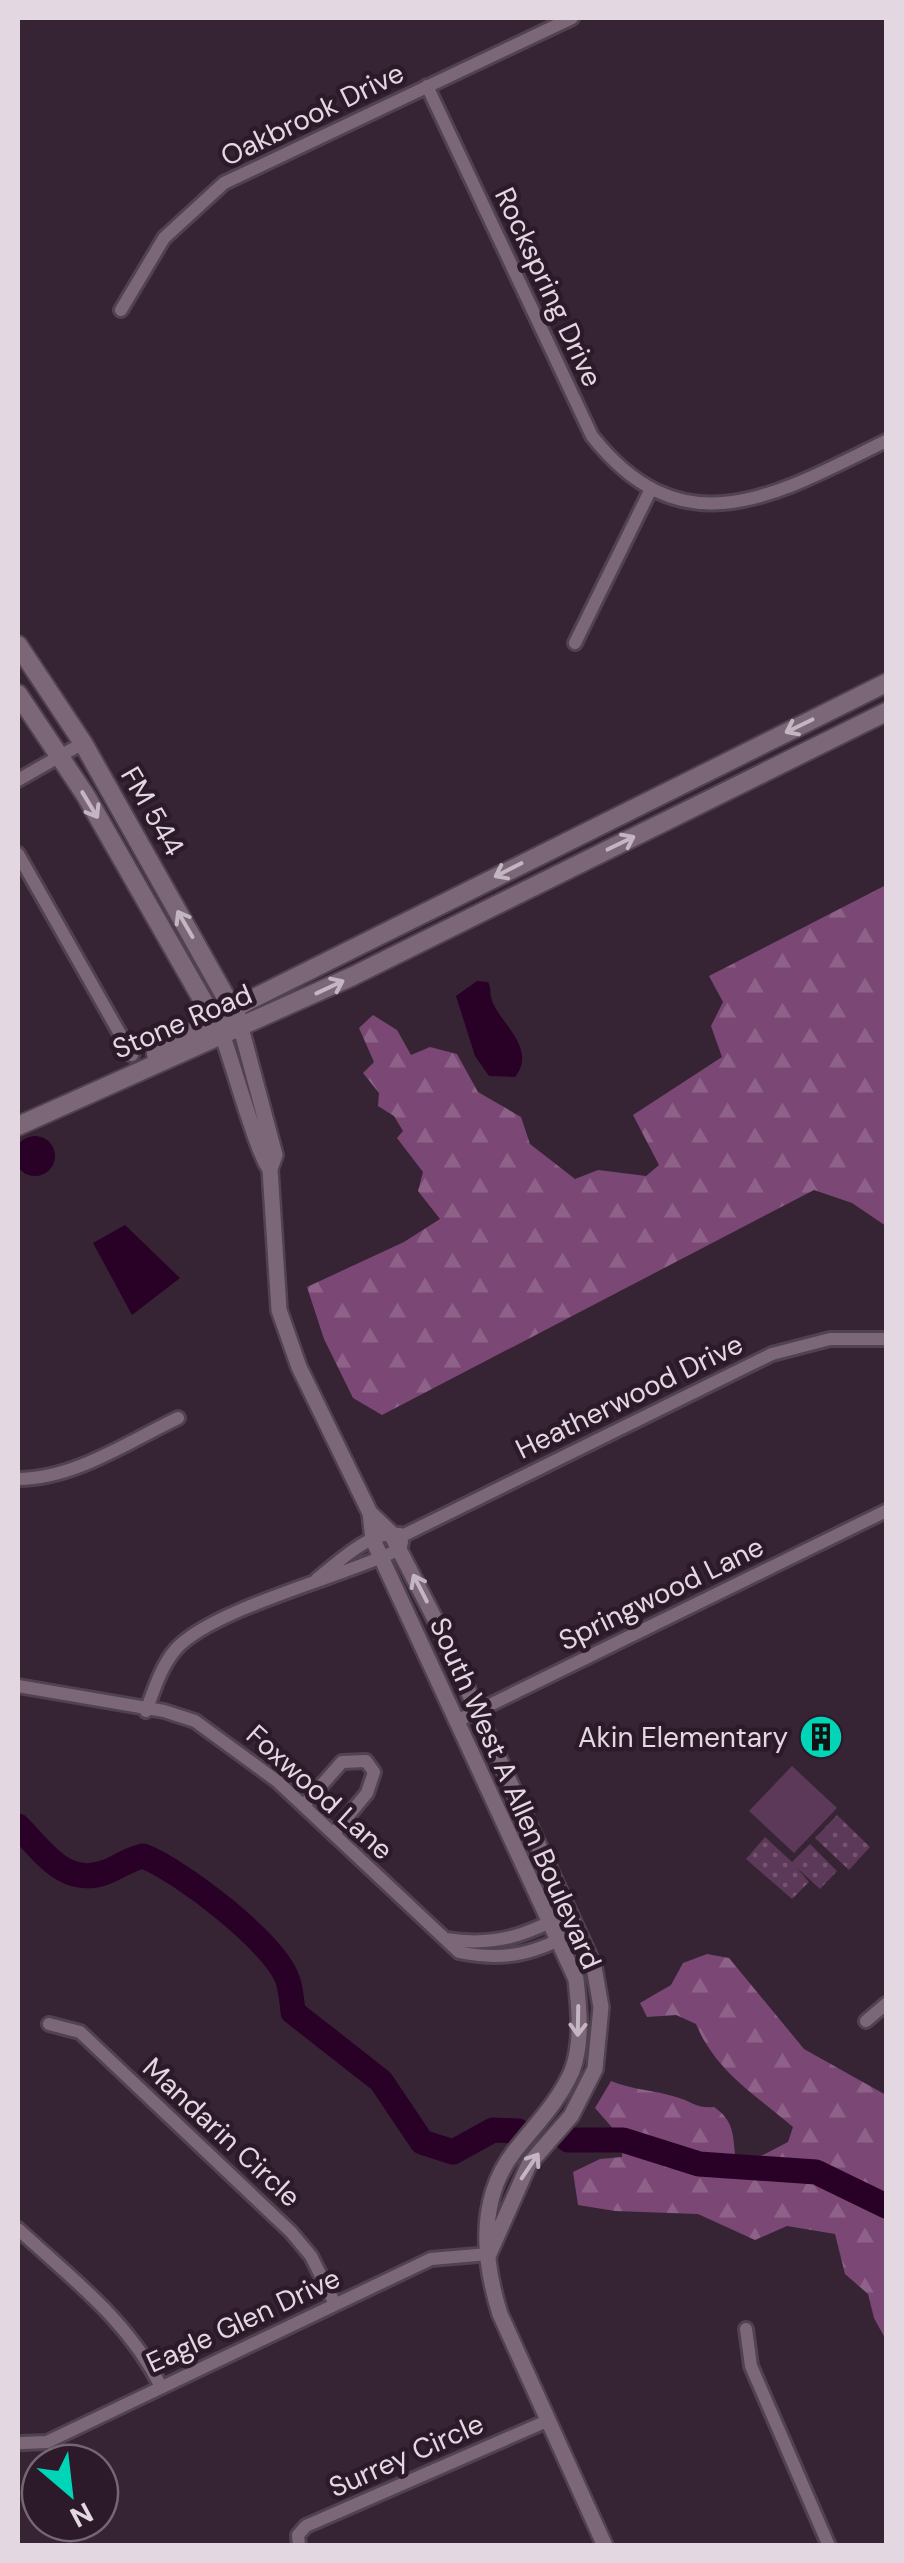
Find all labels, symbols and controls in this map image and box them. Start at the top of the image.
street label: Oakbrook Drive [214,54,410,175]
street label: Rockspring Drive [486,182,611,393]
one-way arrow [785,717,815,736]
street label: FM 544 [112,760,193,863]
one-way arrow [80,790,100,819]
one-way arrow [606,833,635,852]
one-way arrow [494,861,523,880]
one-way arrow [175,910,195,939]
street label: Stone Road [107,976,258,1067]
one-way arrow [314,976,344,995]
street label: Heatherwood Drive [509,1325,749,1468]
street label: Springwood Lane [553,1528,770,1659]
one-way arrow [409,1573,428,1603]
street label: South West A Allen Boulevard [421,1612,610,1975]
building icon: Akin Elementary [798,1714,844,1760]
street label: Foxwood Lane [238,1717,401,1868]
place label: Akin Elementary [578,1719,788,1756]
one-way arrow [568,2004,588,2036]
street label: Mandarin Circle [135,2050,309,2215]
one-way arrow [519,2153,540,2180]
street label: Eagle Glen Drive [140,2259,346,2381]
street label: Surrey Circle [323,2405,489,2506]
north arrow [20,2443,120,2543]
text: N [64,2494,99,2536]

